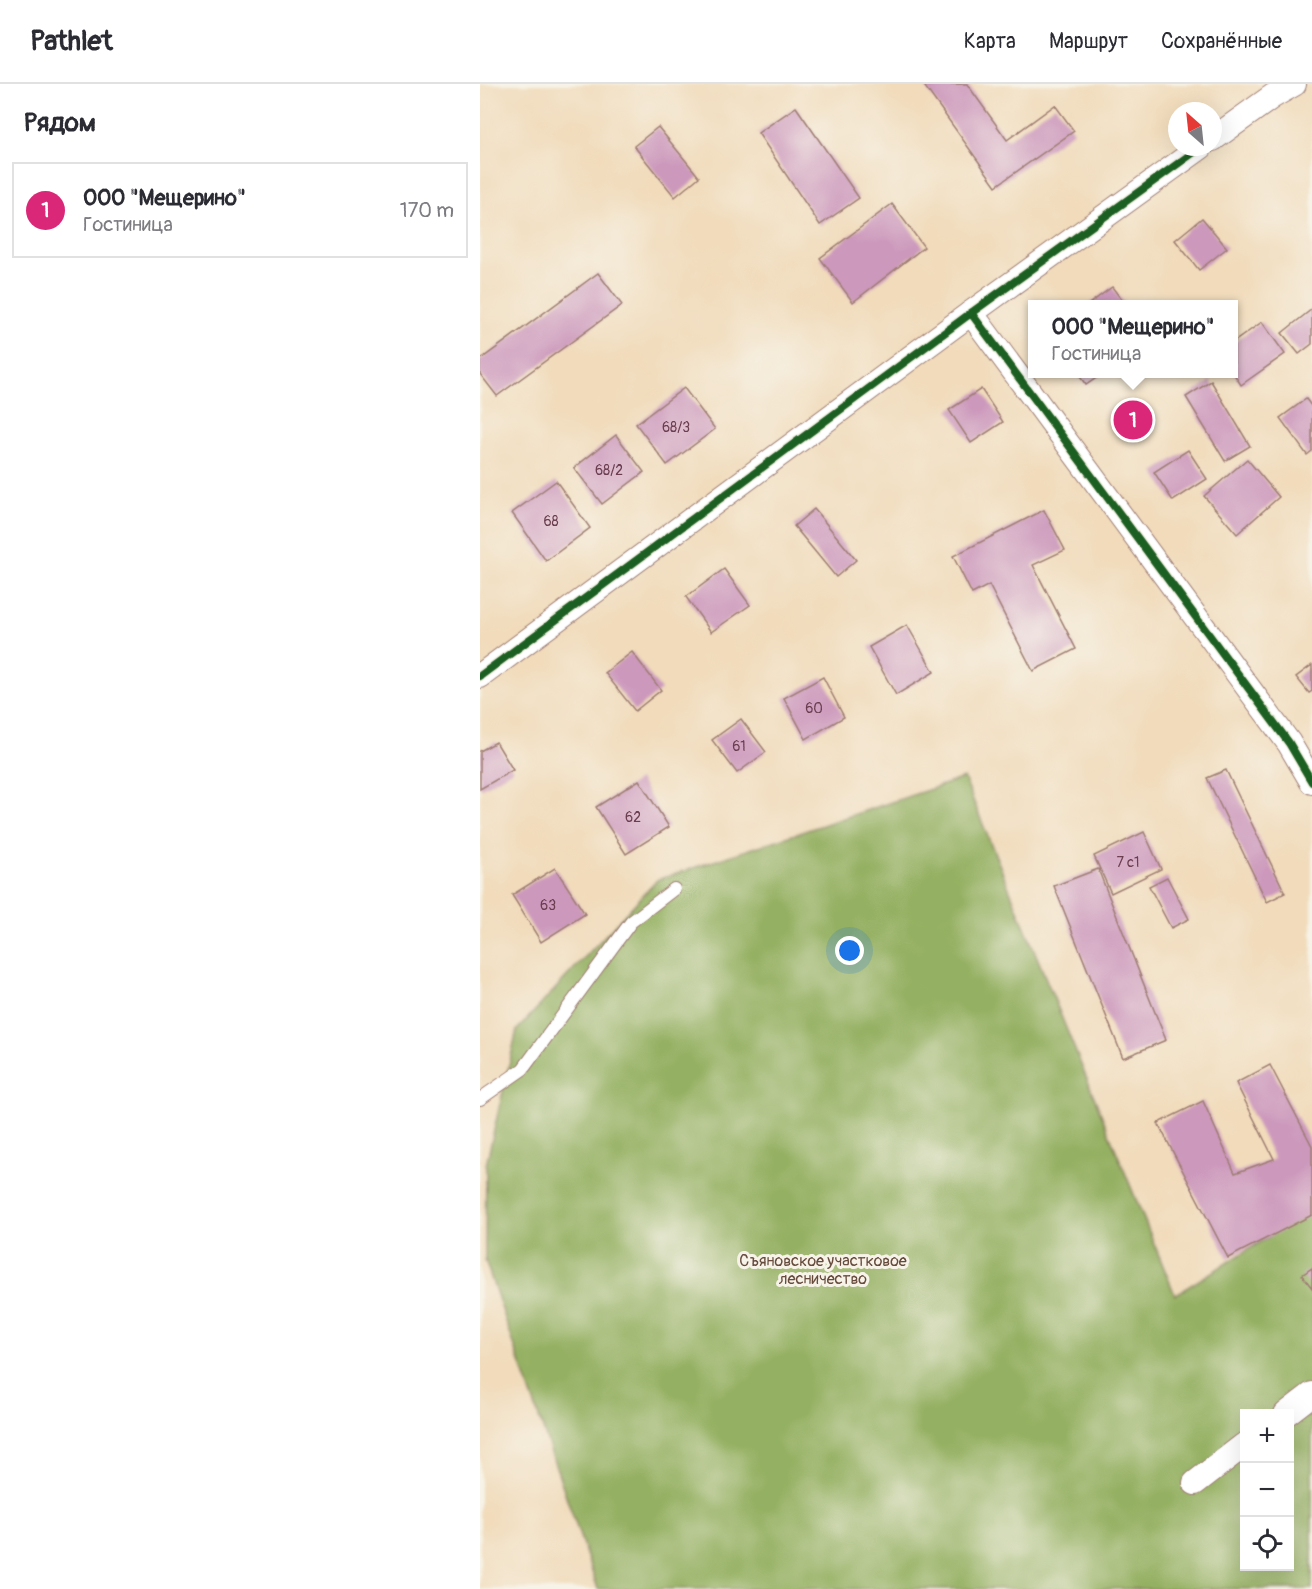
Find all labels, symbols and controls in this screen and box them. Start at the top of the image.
text: Pathlet [30,24,113,59]
text: Карта [964,28,1016,55]
text: Маршрут [1049,28,1128,55]
text: Сохранённые [1161,28,1282,55]
north arrow [1168,102,1222,156]
text: Рядом [24,107,96,139]
text: ООО "Мещерино" [83,184,246,212]
text: 1 [42,198,49,223]
text: 170 m [400,198,454,223]
text: Гостиница [83,212,173,237]
popup [1028,300,1238,378]
text: ООО "Мещерино" [1052,313,1214,341]
text: Гостиница [1052,341,1141,366]
pin: 1 [1114,398,1152,442]
house number: 68/3 [662,419,690,436]
house number: 68/2 [595,462,623,479]
house number: 68 [543,513,559,530]
house number: 60 [805,700,823,717]
house number: 61 [732,738,746,755]
house number: 62 [625,809,641,826]
house number: 7 с1 [1116,854,1140,871]
house number: 63 [540,897,556,914]
your location [835,936,864,965]
park label: Съяновское участковое лесничество [739,1251,907,1289]
map controls [1240,1409,1294,1571]
button: + [1240,1409,1294,1463]
button: − [1240,1463,1294,1517]
button: locate [1240,1517,1294,1571]

